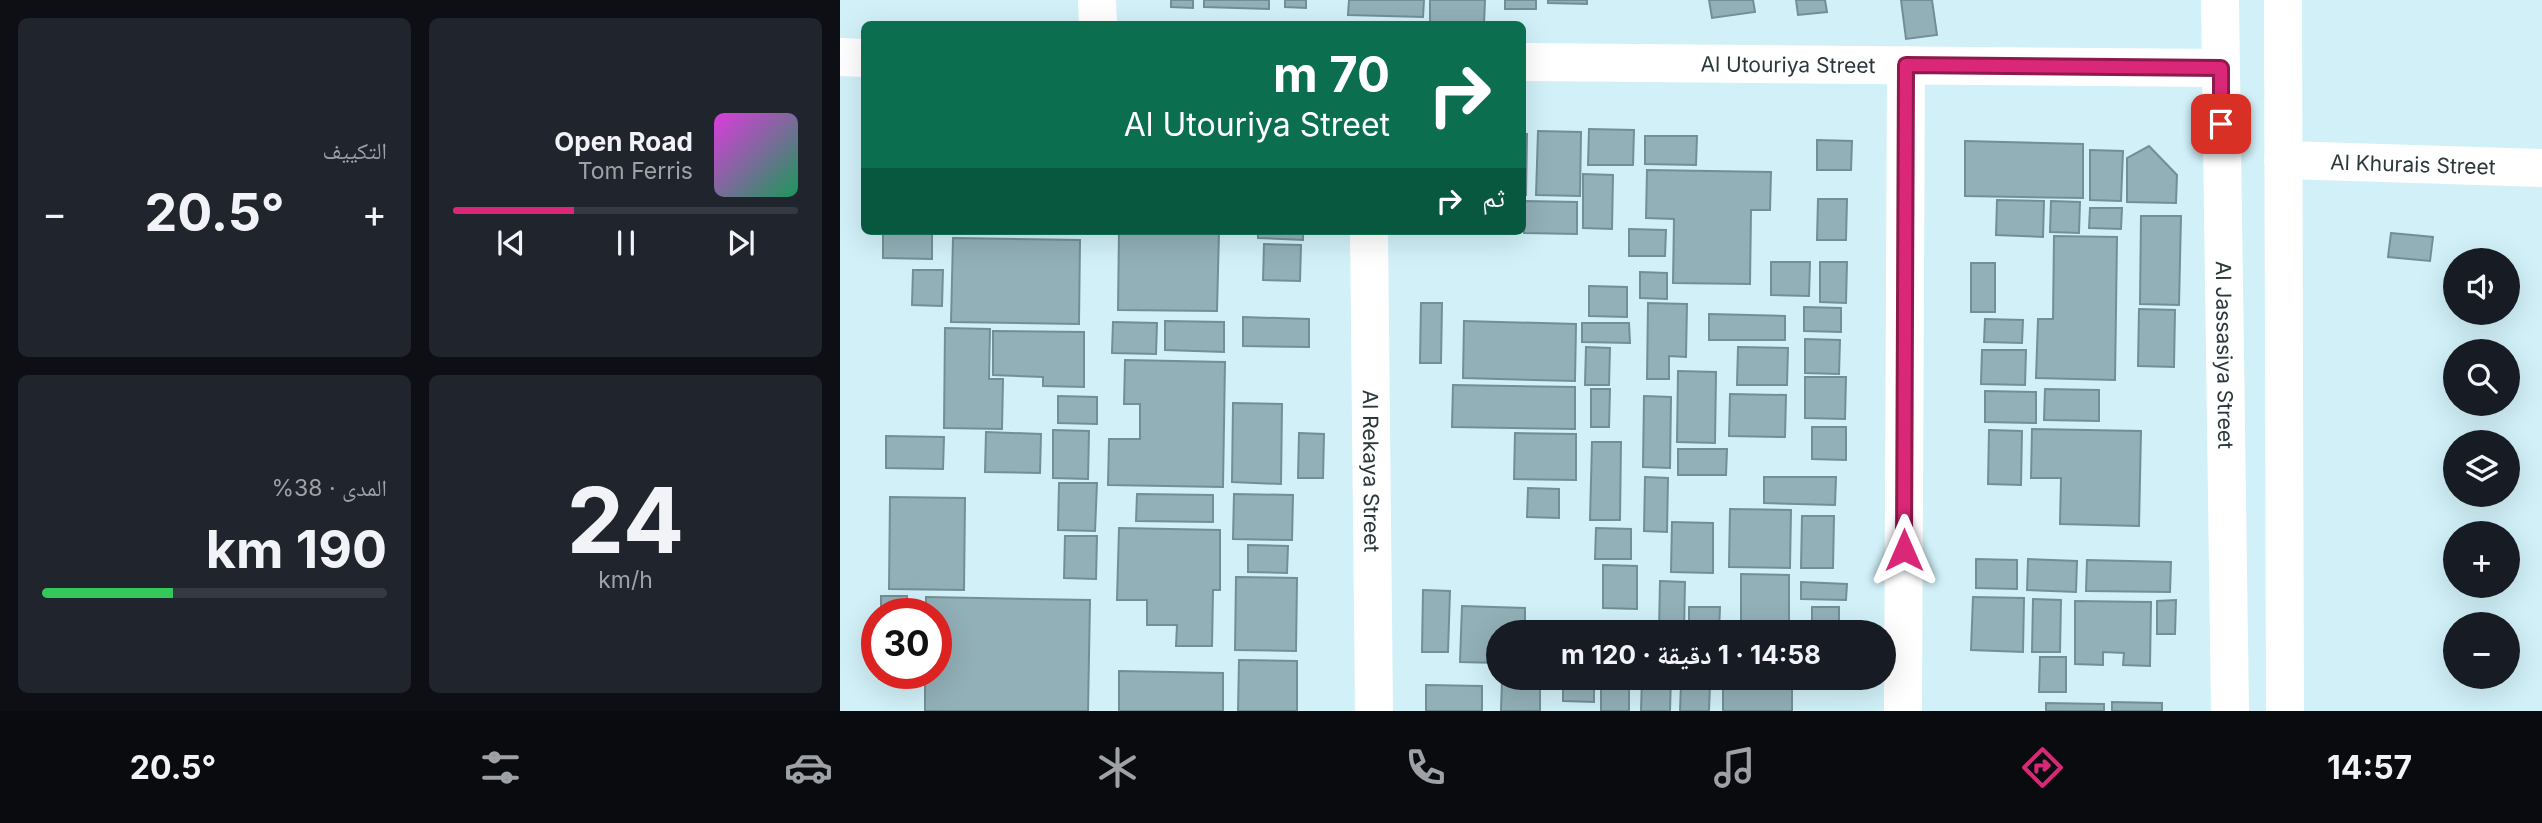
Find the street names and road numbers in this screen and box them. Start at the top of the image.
street label: Al Utouriya Street [1700,51,1876,78]
street label: Al Khurais Street [2330,149,2496,179]
street label: Al Jassasiya Street [2211,261,2239,449]
street label: Al Rekaya Street [1358,390,1385,553]

